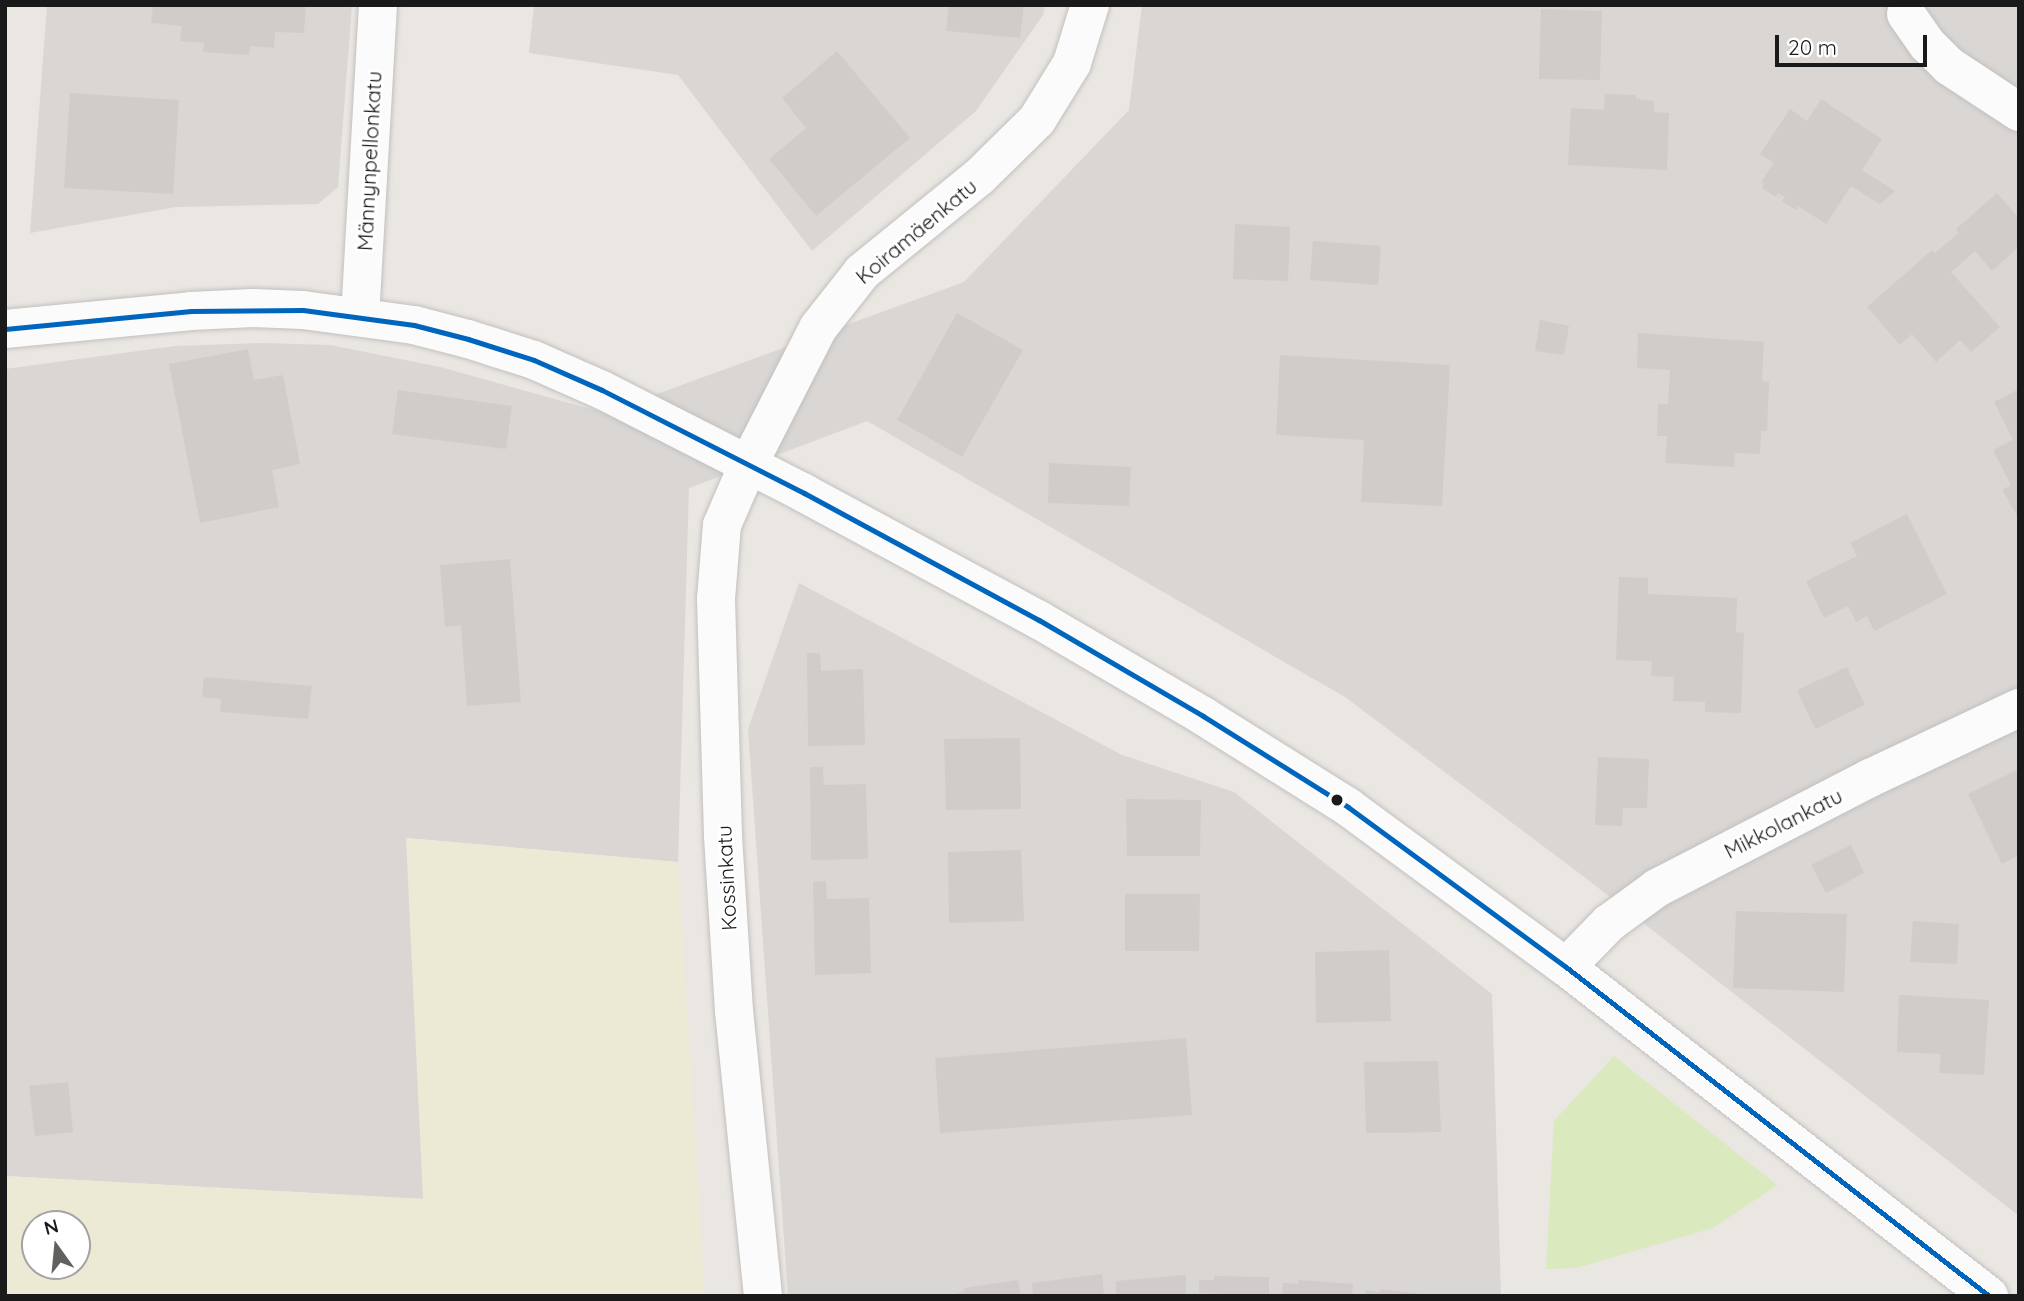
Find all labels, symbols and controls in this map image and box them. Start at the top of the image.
scale bar [1779,21,1931,65]
text: 20 m [1788,34,1837,60]
street label: Männynpellonkatu [352,70,386,252]
street label: Koiramäenkatu [850,173,982,289]
street label: Mikkolankatu [1720,782,1846,864]
unlabelled marker [1330,793,1344,807]
street label: Kossinkatu [711,825,741,931]
north arrow [21,1210,91,1280]
text: N [41,1213,61,1240]

